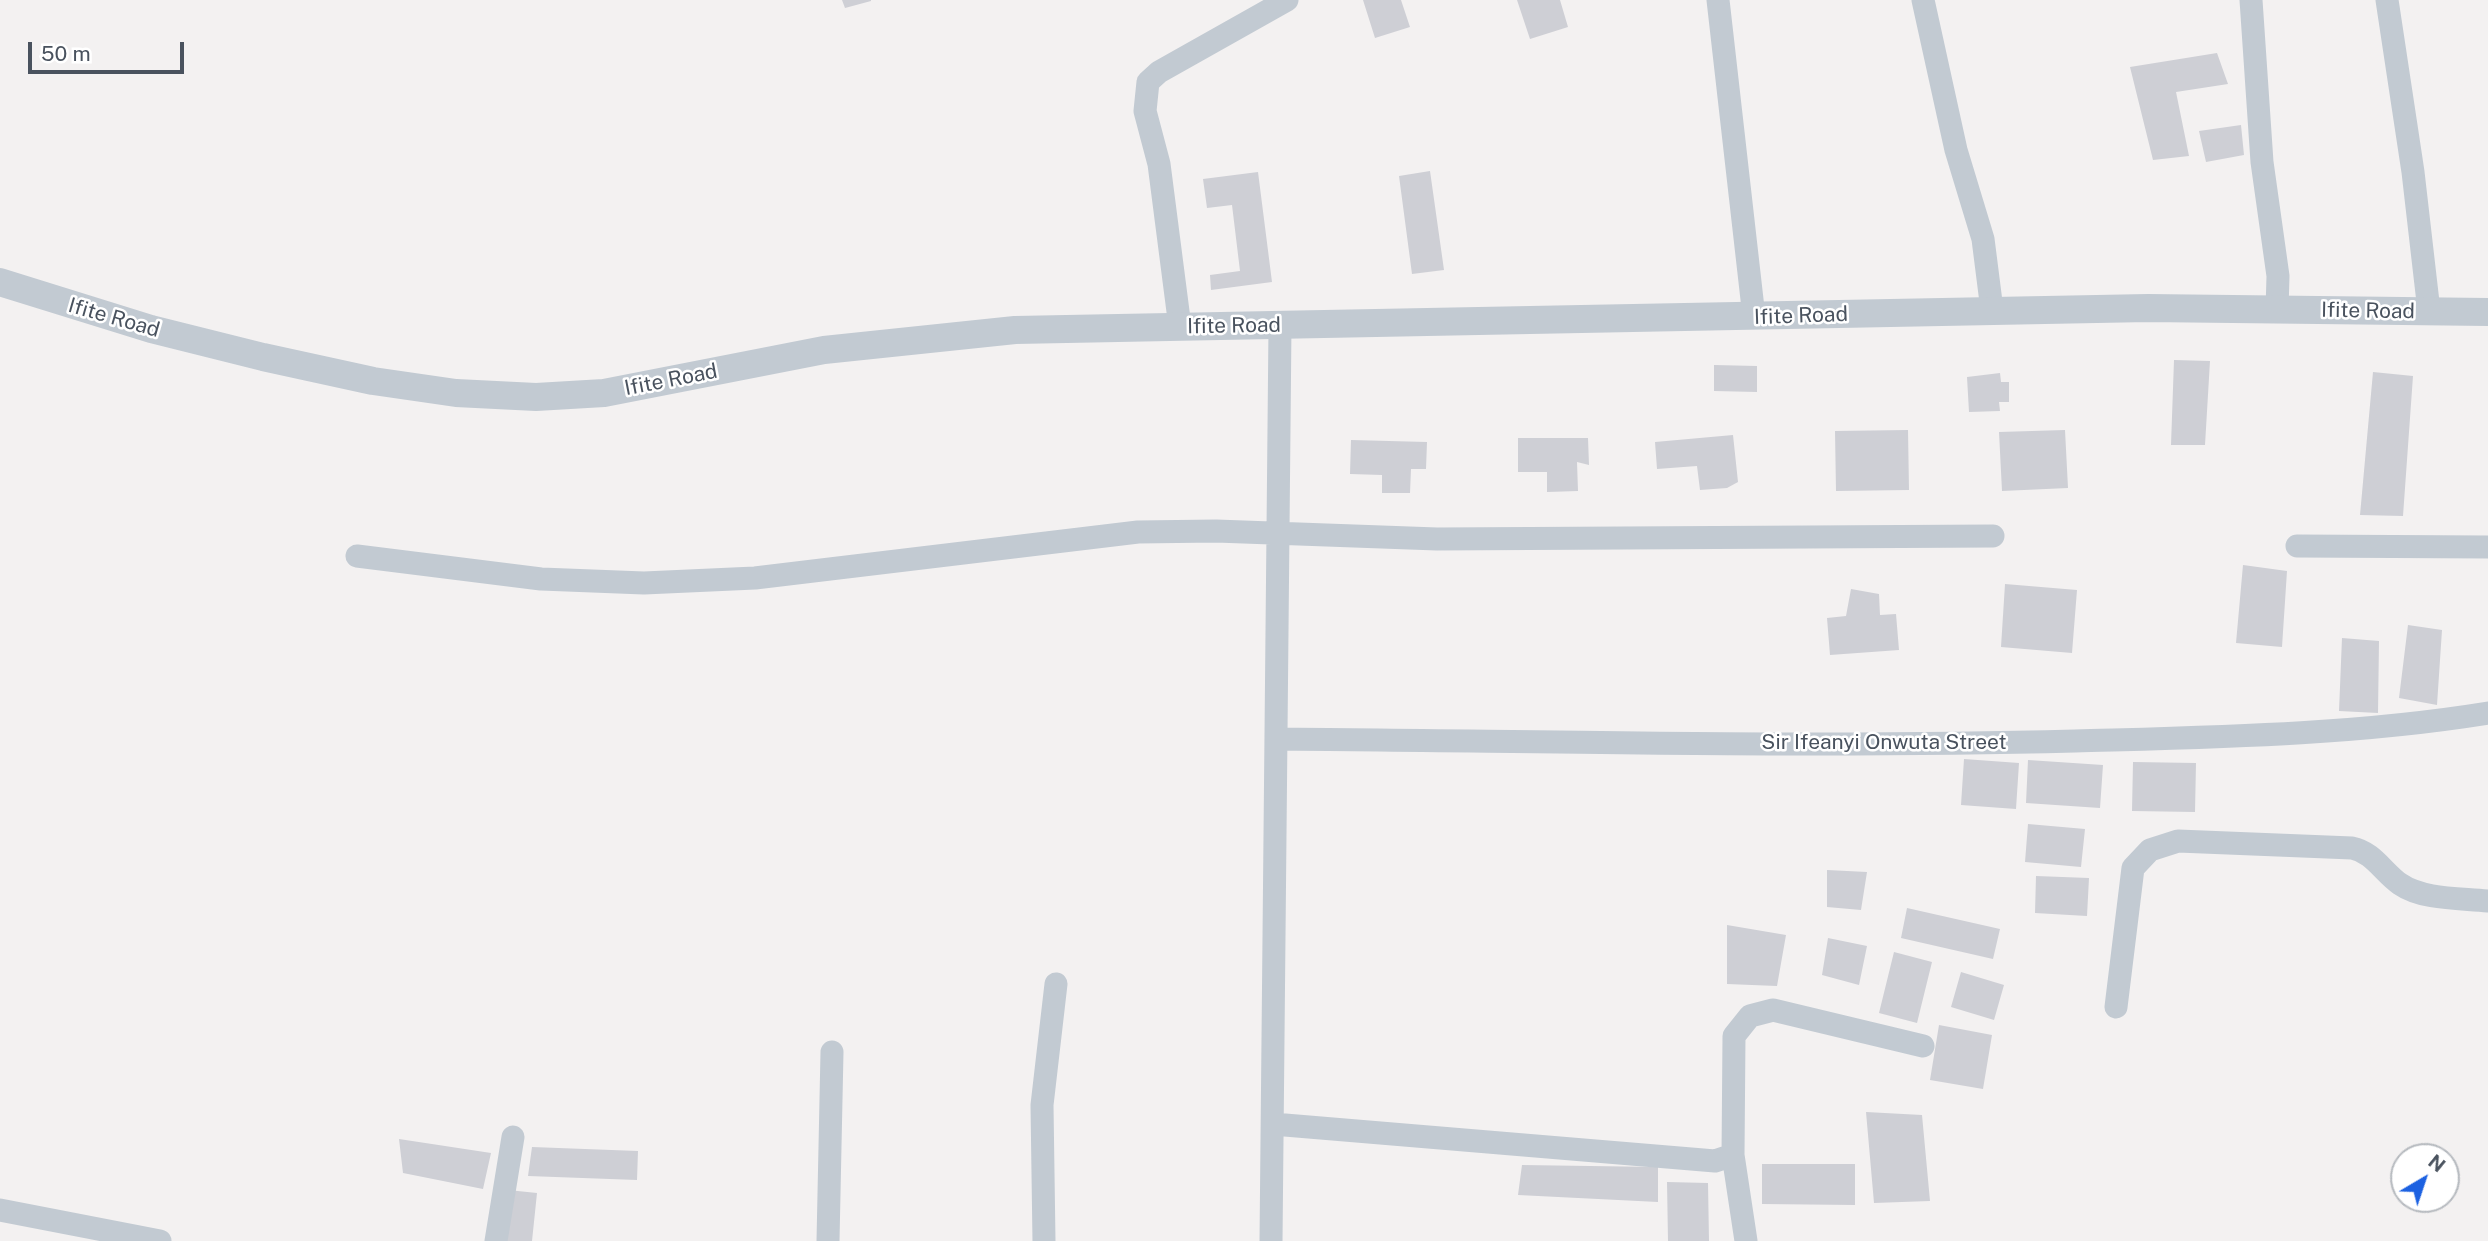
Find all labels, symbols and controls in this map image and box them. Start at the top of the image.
scale bar [32,28,187,72]
text: 50 m [41,41,91,66]
street label: Ifite Road [65,293,163,343]
street label: Ifite Road [2321,298,2415,324]
street label: Ifite Road [1754,302,1848,330]
street label: Ifite Road [1187,313,1281,339]
street label: Ifite Road [622,359,720,401]
street label: Sir Ifeanyi Onwuta Street [1761,730,2007,756]
north arrow [2390,1143,2460,1213]
text: N [2424,1150,2450,1176]

